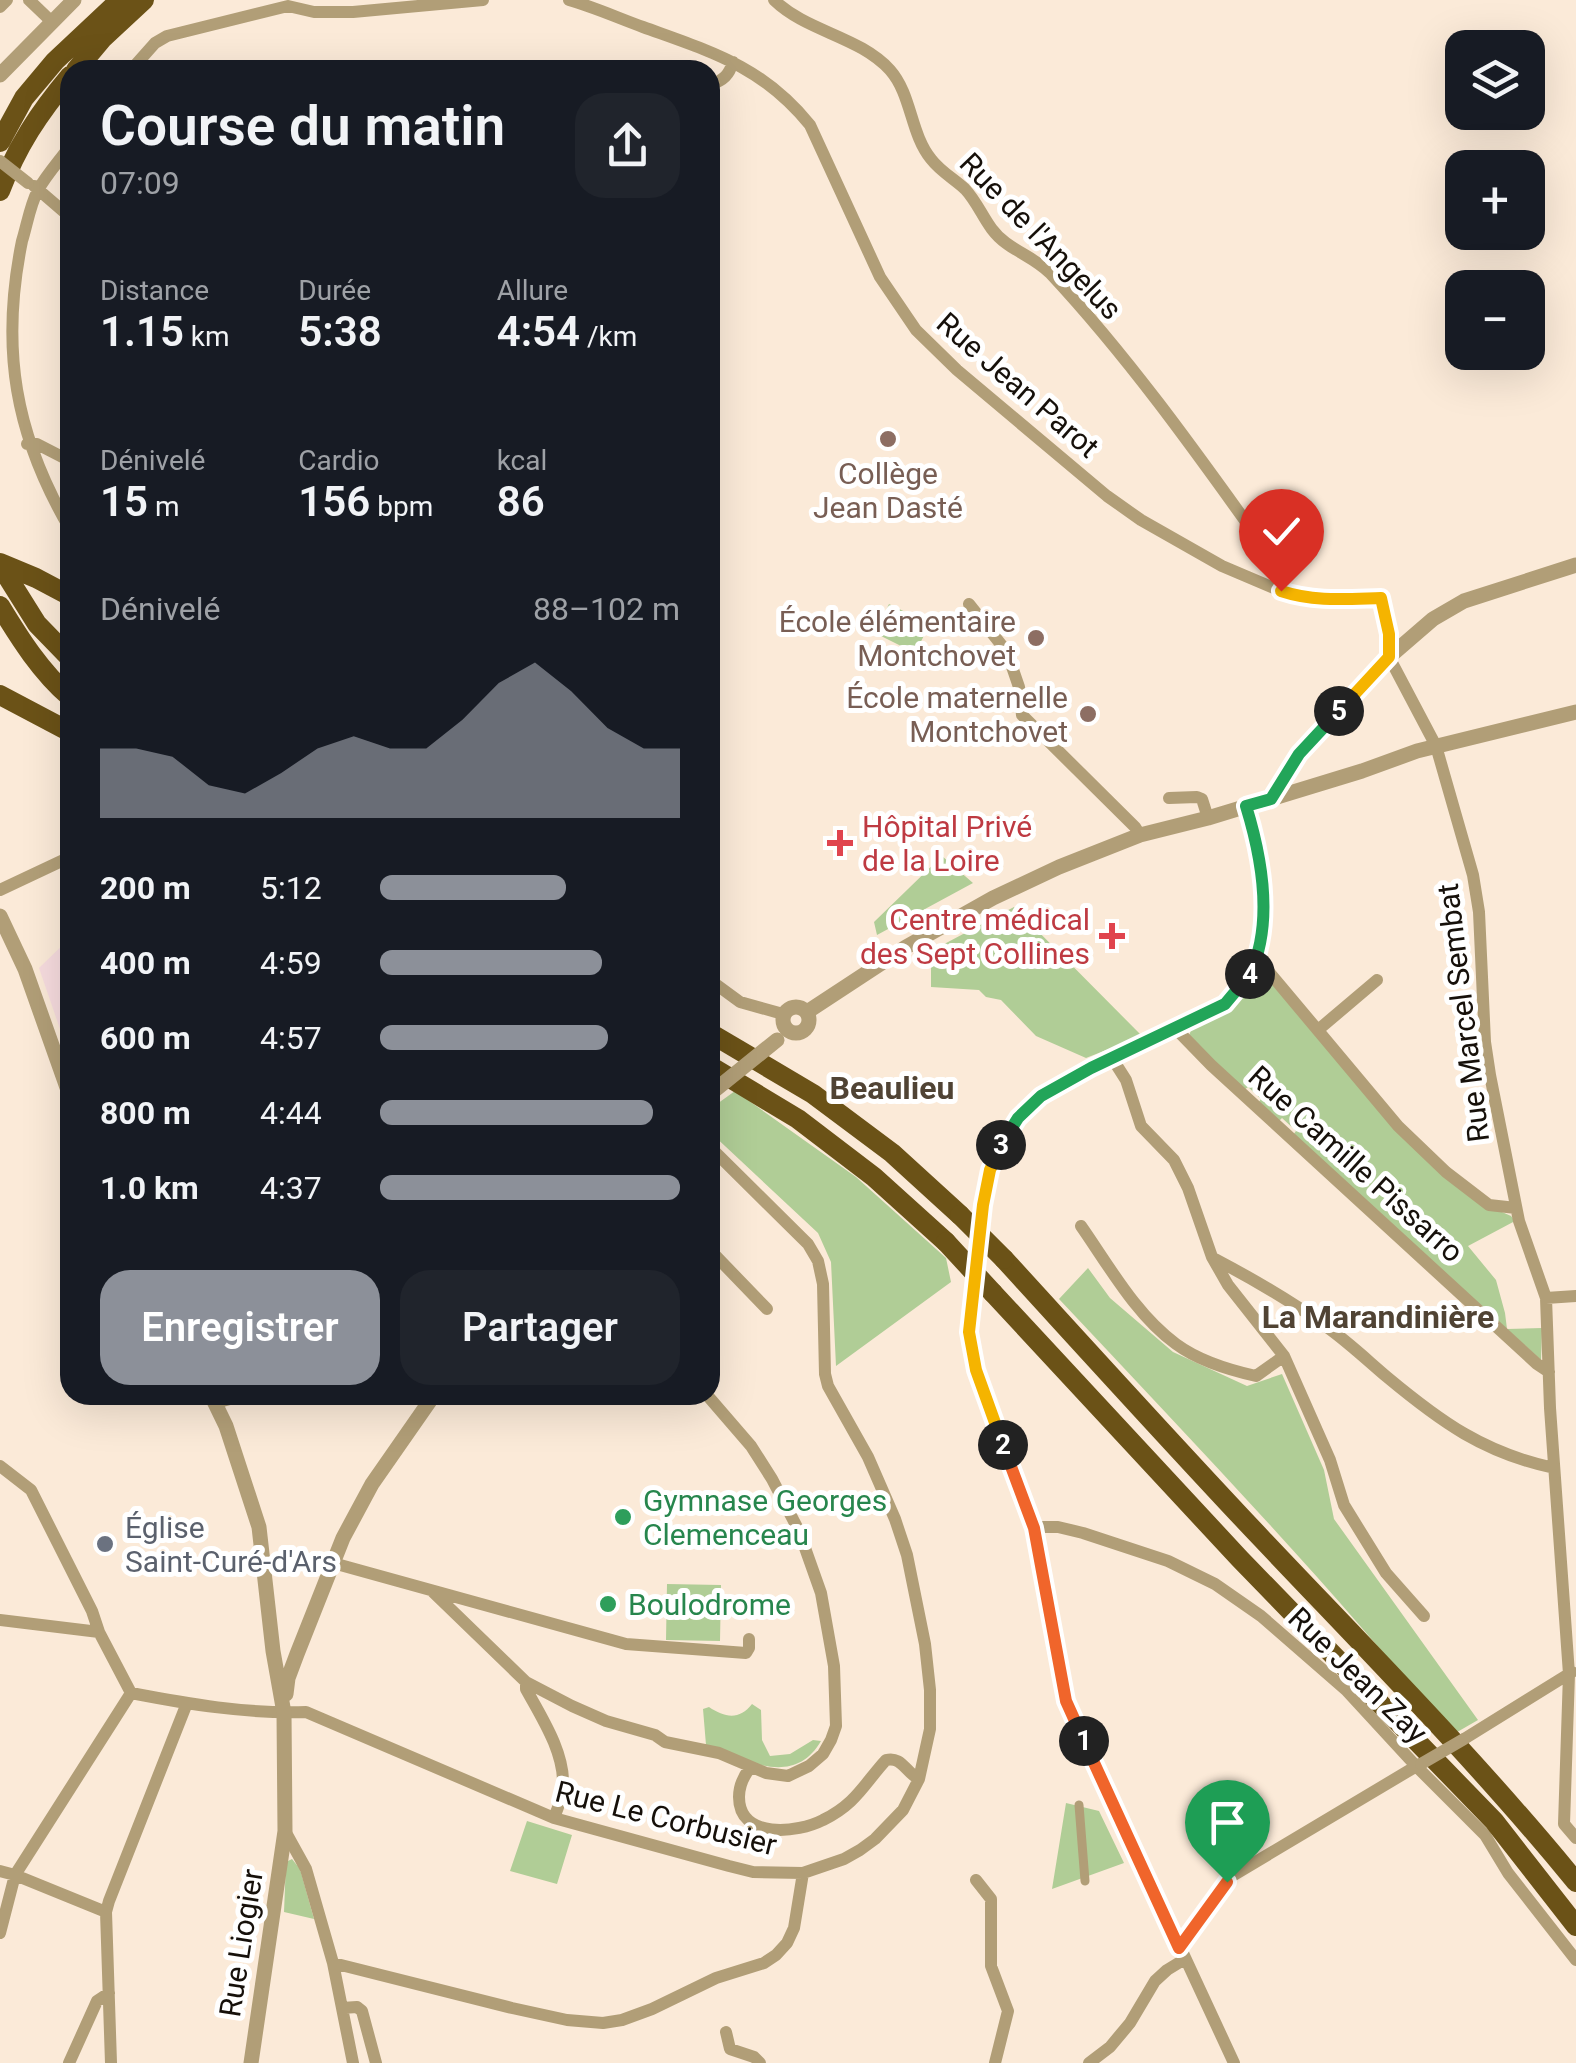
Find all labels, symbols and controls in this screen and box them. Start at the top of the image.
map controls [1445,30,1545,370]
button: layers [1445,30,1545,130]
button: share [575,93,680,198]
text: Course du matin [100,94,505,158]
street label: Rue de l'Angelus [953,146,1129,326]
button: + [1445,150,1545,250]
text: 07:09 [100,164,180,202]
button: − [1445,270,1545,370]
text: Distance [100,274,209,307]
text: Durée [298,274,371,307]
text: Allure [497,274,568,307]
street label: Rue Jean Parot [930,305,1106,465]
text: 1.15 [100,307,184,356]
text: 5:38 [298,307,382,356]
text: 4:54 [497,307,580,356]
text: km [184,320,230,353]
text: /km [580,320,637,353]
marker: Collège Jean Dasté [877,428,899,450]
text: Dénivelé [100,444,205,477]
text: Cardio [298,444,380,477]
text: kcal [497,444,547,477]
place label: Collège Jean Dasté [813,456,963,525]
text: 15 [100,477,148,526]
text: 156 [298,477,370,526]
text: 86 [497,477,545,526]
pin [1239,489,1324,592]
text: m [148,490,180,523]
text: bpm [370,490,433,523]
icon: check [1254,504,1309,559]
text: Dénivelé [100,590,220,628]
text: 88–102 m [533,590,680,628]
place label: École élémentaire Montchovet [779,604,1016,673]
marker: École élémentaire Montchovet [1025,627,1047,649]
place label: École maternelle Montchovet [846,680,1068,749]
pin: 5 [1314,686,1364,736]
text: 5 [1331,694,1347,727]
marker: École maternelle Montchovet [1077,703,1099,725]
place label: Hôpital Privé de la Loire [862,809,1032,878]
marker: Hôpital Privé de la Loire [827,830,853,856]
text: 200 m [100,869,191,907]
text: 5:12 [260,869,322,907]
street label: Rue Marcel Sembat [1430,882,1496,1144]
place label: Centre médical des Sept Collines [860,902,1090,971]
marker: Centre médical des Sept Collines [1099,923,1125,949]
text: 400 m [100,944,191,982]
text: 4:59 [260,944,322,982]
pin: 4 [1225,949,1275,999]
text: 4 [1242,957,1258,990]
text: 600 m [100,1019,191,1057]
text: 4:57 [260,1019,322,1057]
street label: Rue Camille Pissarro [1242,1059,1470,1269]
district label: Beaulieu [830,1069,954,1107]
text: 800 m [100,1094,191,1132]
text: 4:44 [260,1094,322,1132]
pin: 3 [976,1120,1026,1170]
text: 3 [993,1128,1009,1161]
text: 1.0 km [100,1169,199,1207]
text: 4:37 [260,1169,322,1207]
button: Enregistrer [100,1270,380,1385]
button: Partager [400,1270,680,1385]
district label: La Marandinière [1262,1298,1494,1336]
pin: 2 [978,1420,1028,1470]
text: 2 [995,1428,1011,1461]
place label: Gymnase Georges Clemenceau [643,1483,887,1552]
marker: Gymnase Georges Clemenceau [612,1506,634,1528]
place label: Église Saint-Curé-d'Ars [125,1510,337,1579]
marker: Église Saint-Curé-d'Ars [94,1533,116,1555]
place label: Boulodrome [628,1587,791,1622]
marker: Boulodrome [597,1593,619,1615]
street label: Rue Jean Zay [1281,1600,1435,1750]
pin: 1 [1059,1716,1109,1766]
text: 1 [1076,1724,1092,1757]
street label: Rue Le Corbusier [552,1774,780,1862]
pin [1185,1780,1270,1883]
icon: arrive [1200,1795,1255,1850]
street label: Rue Liogier [212,1867,270,2019]

